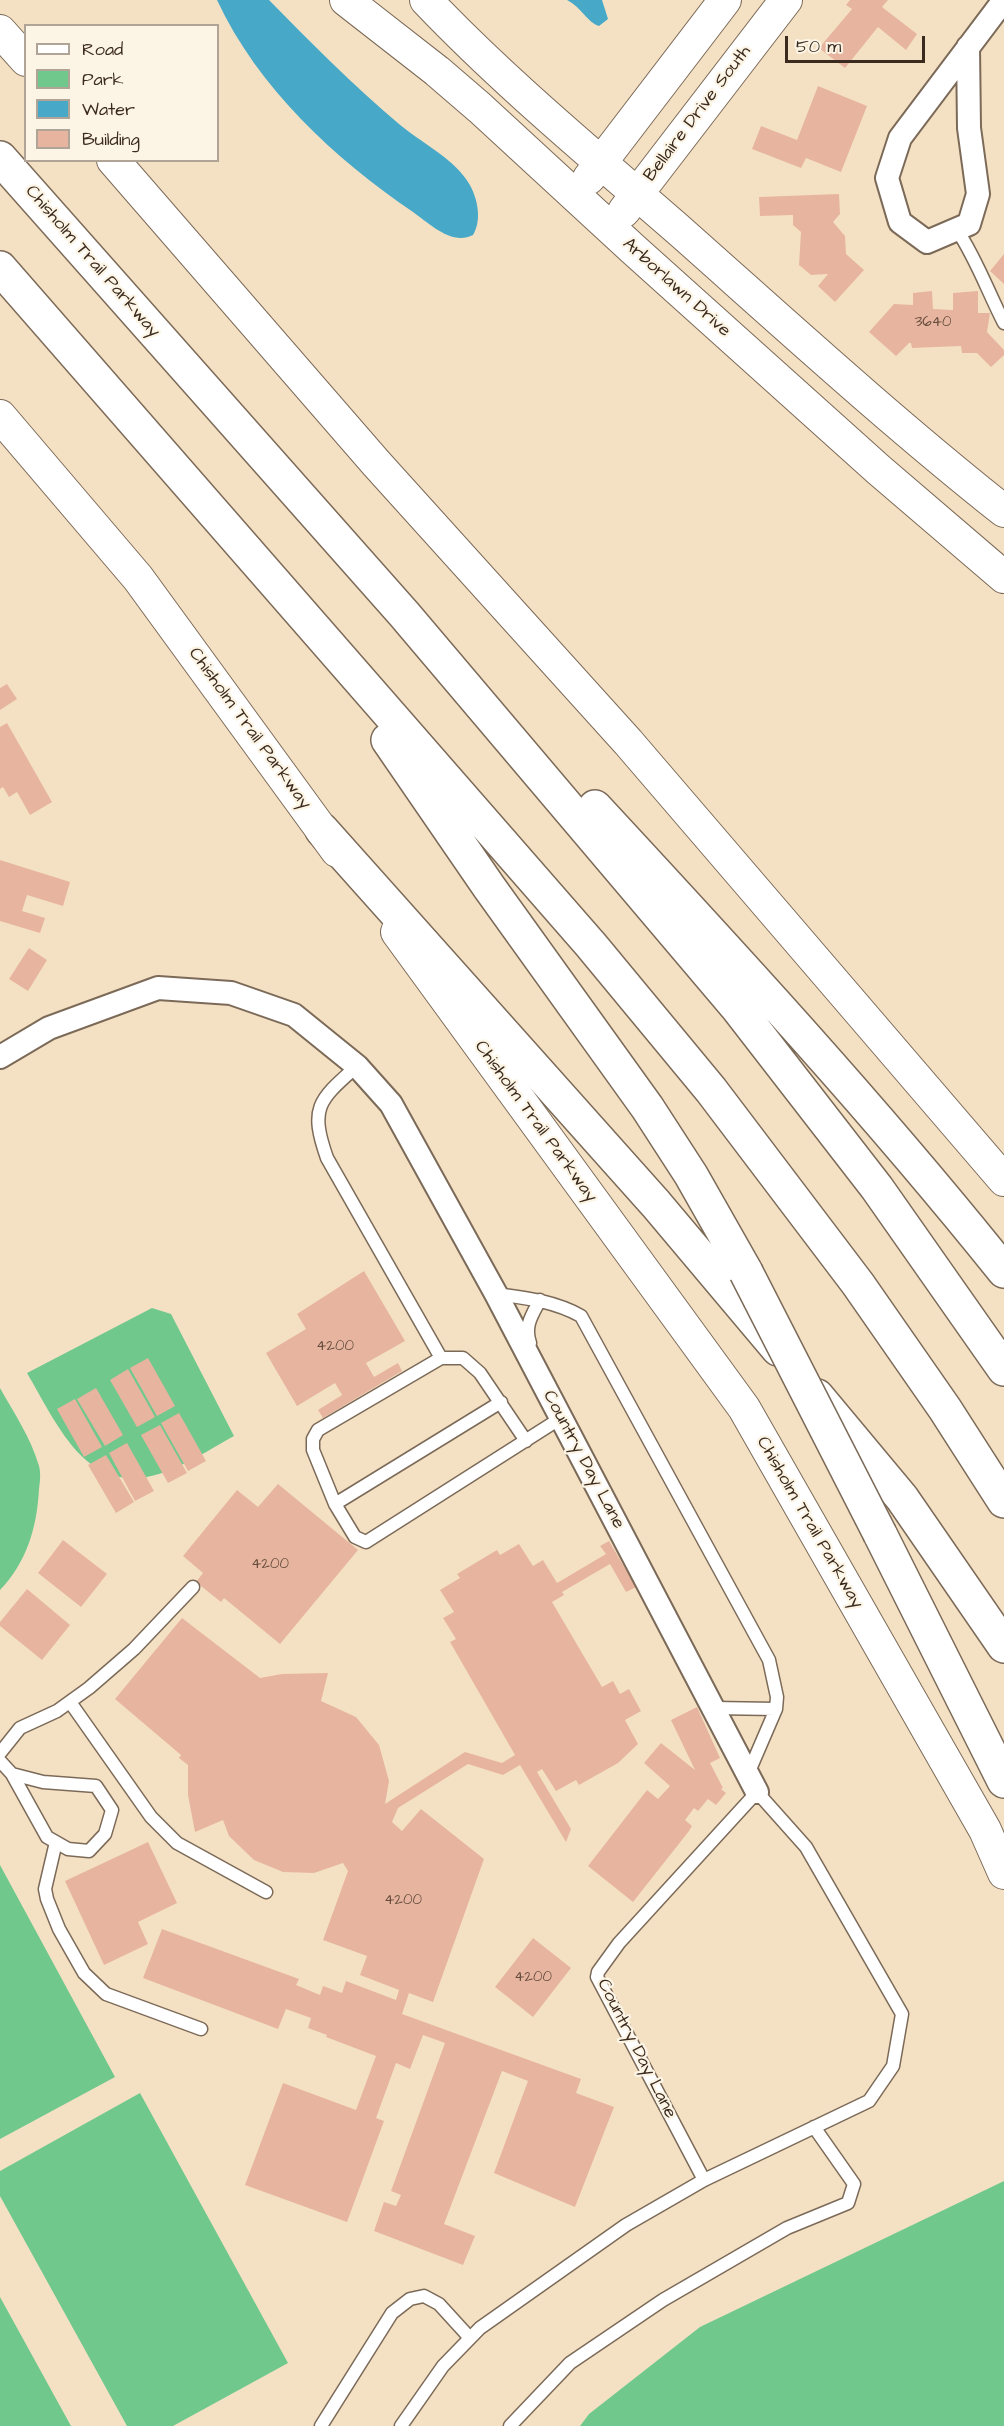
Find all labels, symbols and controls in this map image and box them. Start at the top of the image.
legend [24,24,219,162]
scale bar [788,24,928,62]
text: 50 m [796,34,841,59]
text: Road [82,37,123,62]
street label: Bellaire Drive South [640,42,756,186]
text: Park [82,67,124,92]
text: Water [82,97,135,122]
text: Building [82,127,140,152]
street label: Chisholm Trail Parkway [20,181,164,343]
street label: Arborlawn Drive [618,234,734,342]
house number: 3640 [915,314,951,332]
street label: Chisholm Trail Parkway [183,644,315,814]
street label: Chisholm Trail Parkway [469,1037,601,1207]
house number: 4200 [316,1338,354,1356]
street label: Country Day Lane [537,1387,629,1533]
street label: Chisholm Trail Parkway [751,1433,867,1613]
house number: 4200 [251,1556,289,1574]
house number: 4200 [384,1892,422,1910]
house number: 4200 [514,1969,552,1987]
street label: Country Day Lane [592,1976,680,2122]

